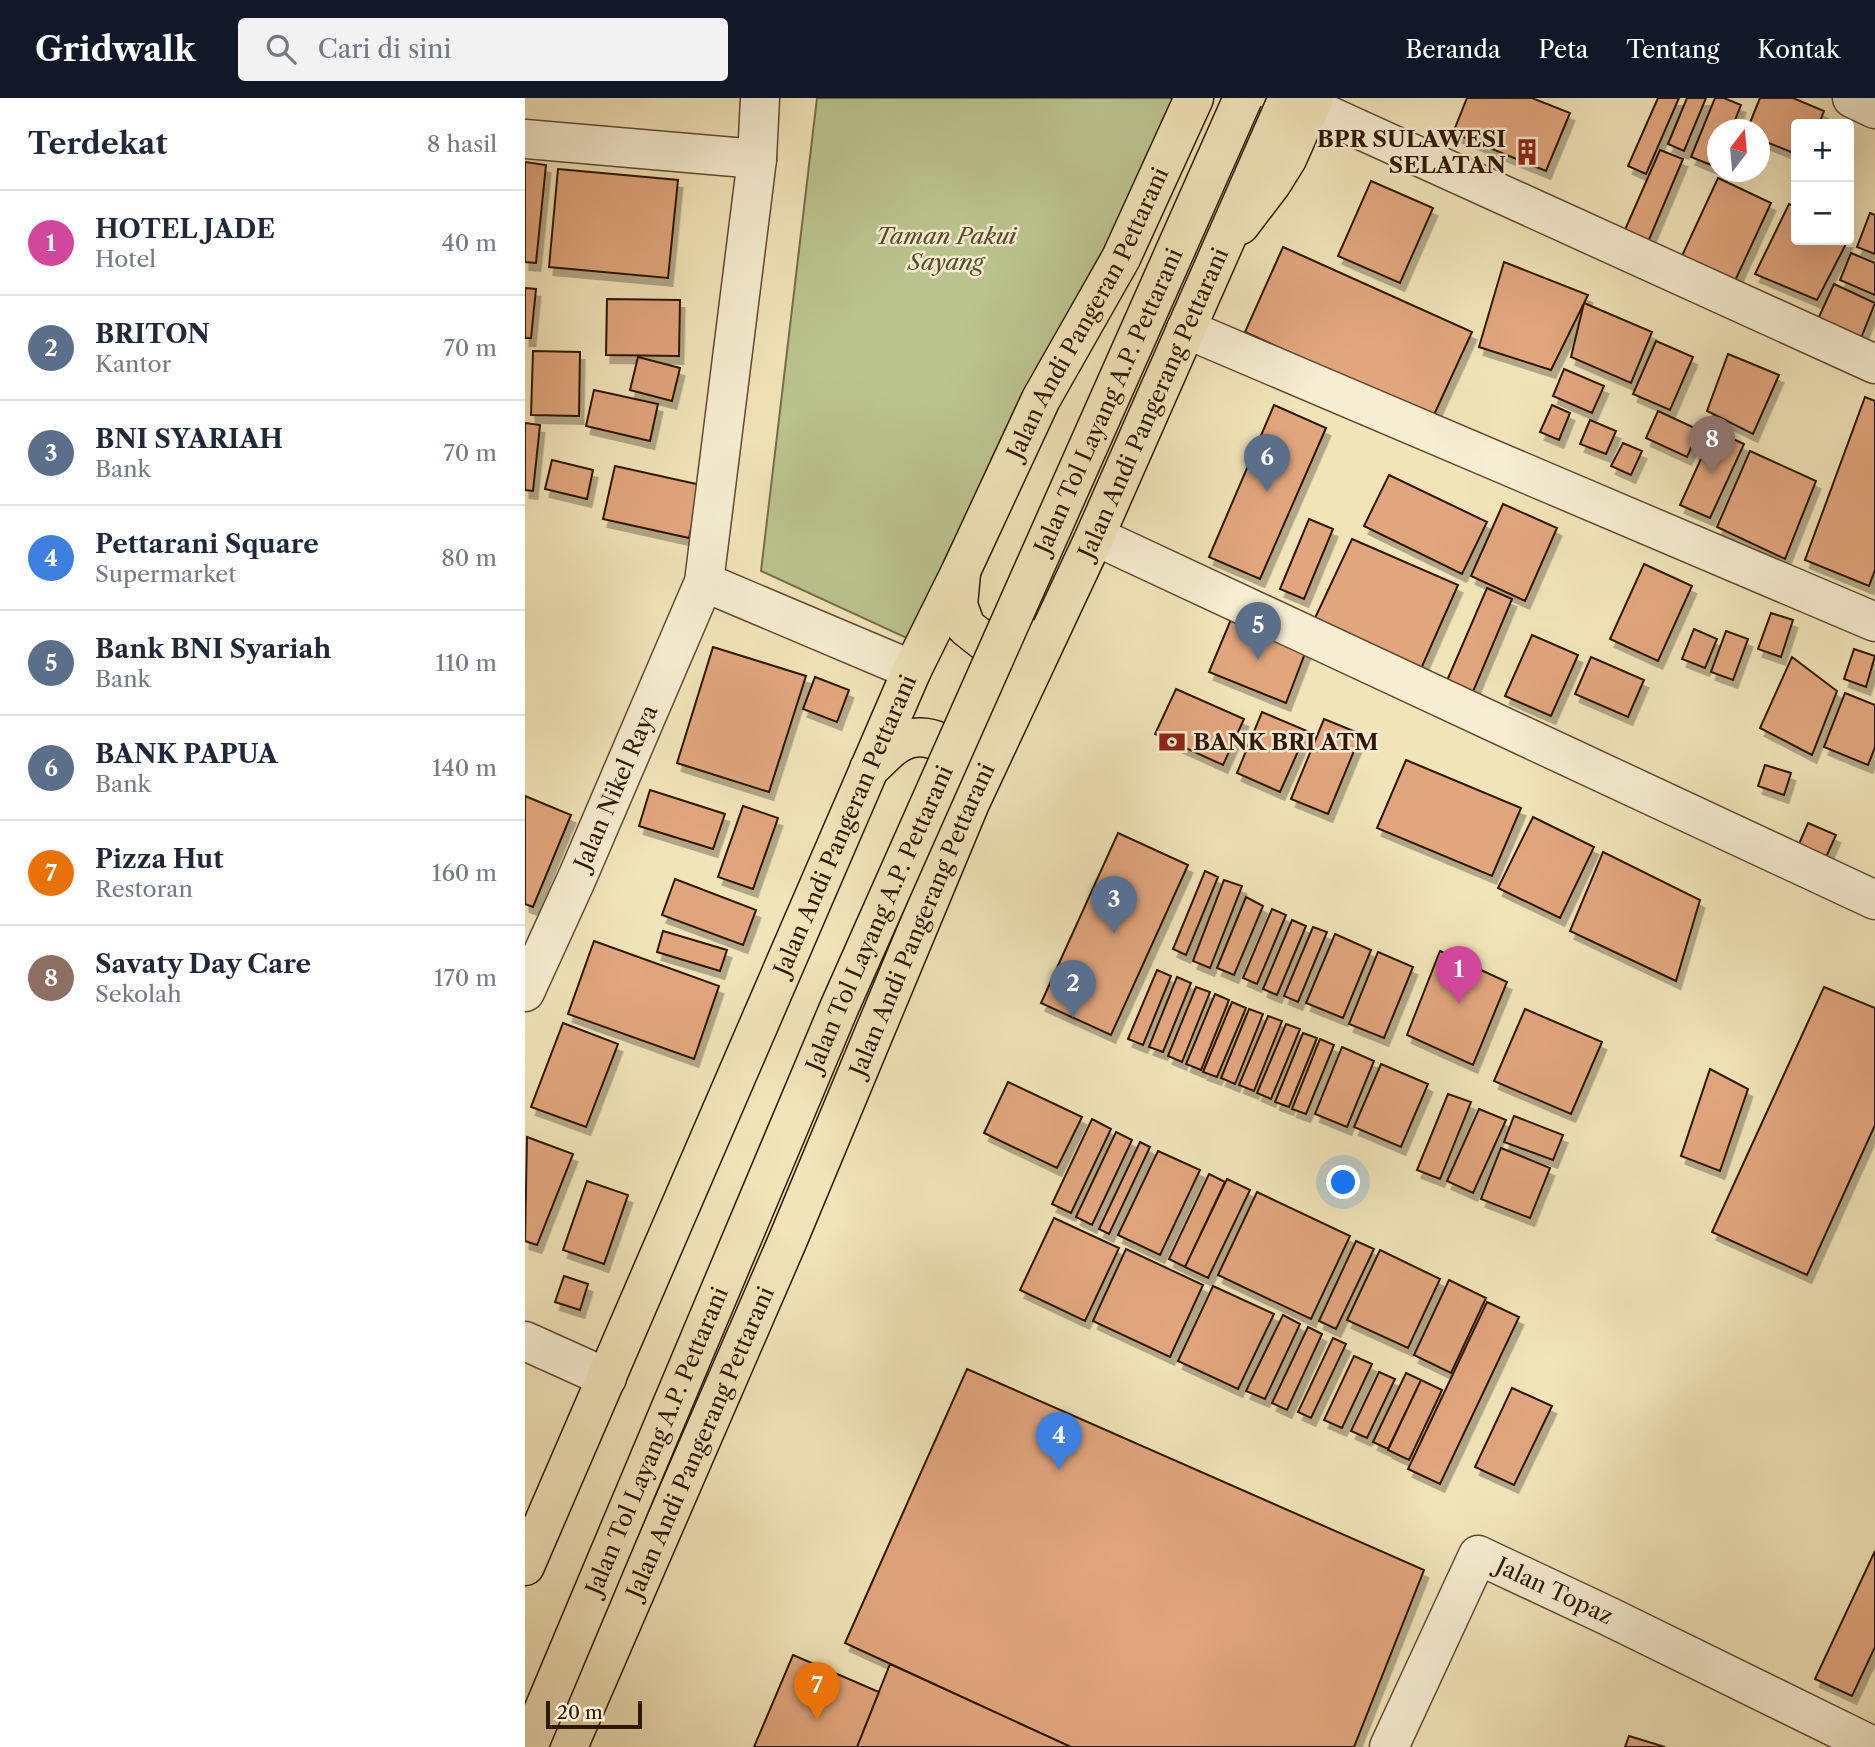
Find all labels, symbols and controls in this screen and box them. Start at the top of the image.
search box [238,18,728,81]
text: Gridwalk [35,29,196,70]
icon: search [262,30,300,68]
text: Cari di sini [318,33,451,65]
text: Beranda [1405,35,1501,64]
text: Peta [1539,35,1588,64]
text: Tentang [1626,35,1719,64]
text: Kontak [1757,35,1840,64]
north arrow [1707,119,1770,182]
map controls [1791,119,1854,245]
button: + [1791,119,1854,182]
text: Terdekat [28,125,168,162]
place label: BPR SULAWESI SELATAN [1317,125,1506,179]
text: 8 hasil [427,130,497,158]
building icon: BPR SULAWESI SELATAN [1512,137,1542,167]
street label: Jalan Andi Pangeran Pettarani [1000,163,1174,466]
button: − [1791,182,1854,245]
text: HOTEL JADE [95,213,275,245]
park label: Taman Pakui Sayang [876,222,1018,276]
text: 1 [46,229,56,257]
text: 40 m [442,229,497,257]
street label: Jalan Andi Pangerang Pettarani [1071,243,1234,566]
street label: Jalan Tol Layang A.P. Pettarani [1027,244,1189,561]
text: Hotel [95,245,156,273]
text: BRITON [95,318,210,350]
text: 2 [44,334,58,362]
text: 70 m [444,334,497,362]
text: Kantor [95,350,171,378]
pin: 8 [1689,416,1735,474]
text: BNI SYARIAH [95,423,283,455]
pin: 6 [1244,434,1290,492]
text: 3 [45,439,58,467]
text: 70 m [444,439,497,467]
text: Bank [95,455,151,483]
text: Pettarani Square [95,528,319,560]
text: 4 [44,544,58,572]
text: 80 m [441,544,497,572]
text: Supermarket [95,560,236,588]
pin: 5 [1235,602,1281,660]
text: Bank BNI Syariah [95,633,331,665]
text: 5 [45,649,57,677]
text: 110 m [436,649,497,677]
text: Bank [95,665,151,693]
street label: Jalan Andi Pangeran Pettarani [767,670,922,983]
street label: Jalan Nikel Raya [567,700,664,877]
bank icon: BANK BRI ATM [1157,727,1187,757]
place label: BANK BRI ATM [1193,728,1379,756]
text: BANK PAPUA [95,738,278,770]
text: 6 [44,754,58,782]
text: 140 m [432,754,497,782]
street label: Jalan Andi Pangerang Pettarani [843,759,1001,1083]
street label: Jalan Tol Layang A.P. Pettarani [799,761,959,1078]
text: Bank [95,770,151,798]
text: Pizza Hut [95,843,224,875]
text: 7 [45,859,57,887]
text: 160 m [432,859,497,887]
text: Restoran [95,875,193,903]
pin: 3 [1091,876,1137,934]
pin: 1 [1436,946,1482,1004]
text: Savaty Day Care [95,948,311,980]
pin: 2 [1050,960,1096,1018]
text: 8 [44,964,58,992]
text: 170 m [434,964,497,992]
text: Sekolah [95,980,182,1008]
your location [1326,1165,1360,1199]
street label: Jalan Andi Pangerang Pettarani [619,1282,780,1605]
street label: Jalan Tol Layang A.P. Pettarani [578,1283,734,1602]
pin: 4 [1036,1412,1082,1470]
street label: Jalan Topaz [1489,1550,1617,1630]
pin: 7 [794,1662,840,1720]
scale bar [546,1698,642,1730]
text: 20 m [557,1701,603,1724]

